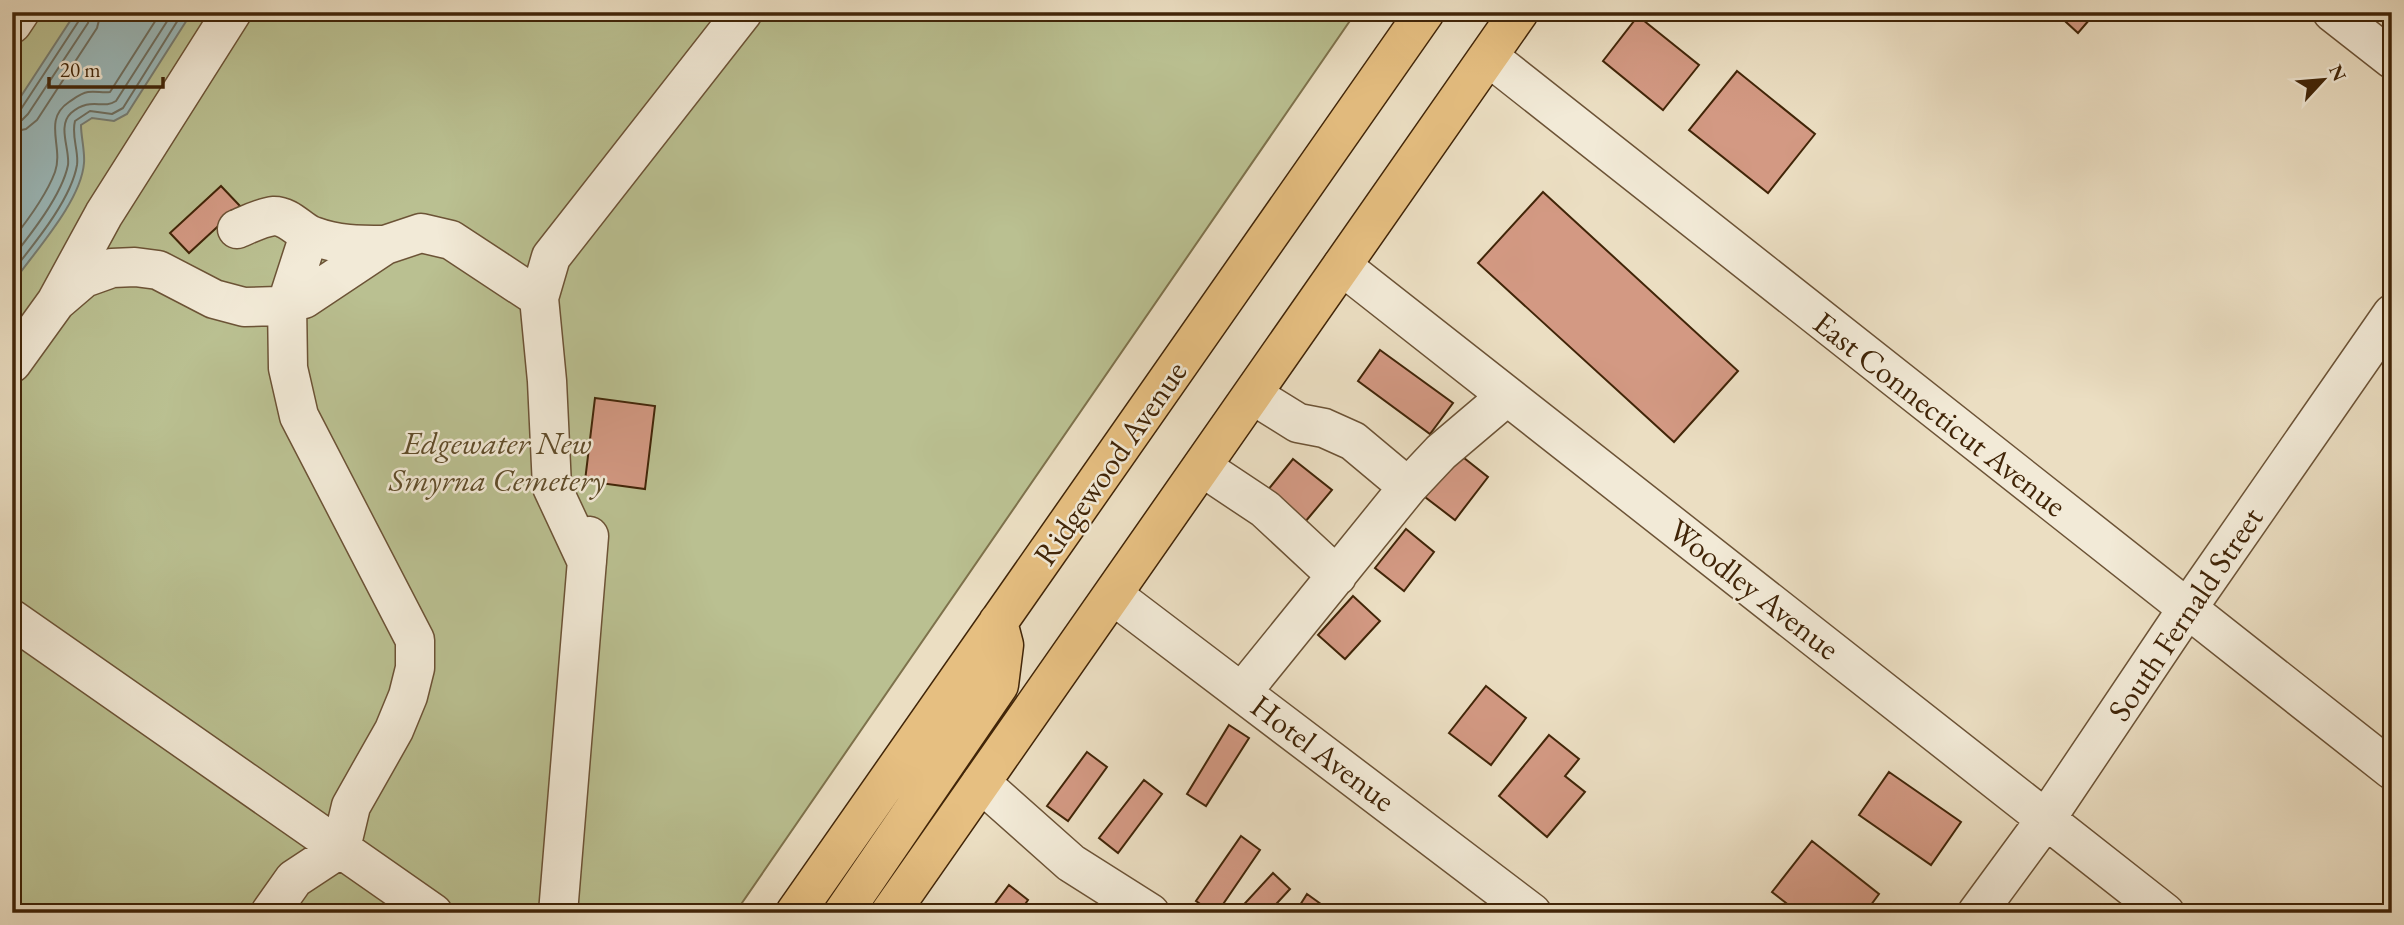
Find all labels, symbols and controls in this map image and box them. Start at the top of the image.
scale bar [49,46,163,90]
north arrow [2288,46,2358,116]
text: 20 m [60,56,101,83]
text: N [2323,60,2353,86]
street label: East Connecticut Avenue [1805,302,2075,526]
street label: Ridgewood Avenue [1024,352,1196,574]
park label: Edgewater New Smyrna Cemetery [388,422,605,501]
street label: South Fernald Street [2098,499,2272,729]
street label: Woodley Avenue [1660,509,1848,669]
street label: Hotel Avenue [1242,685,1404,821]

